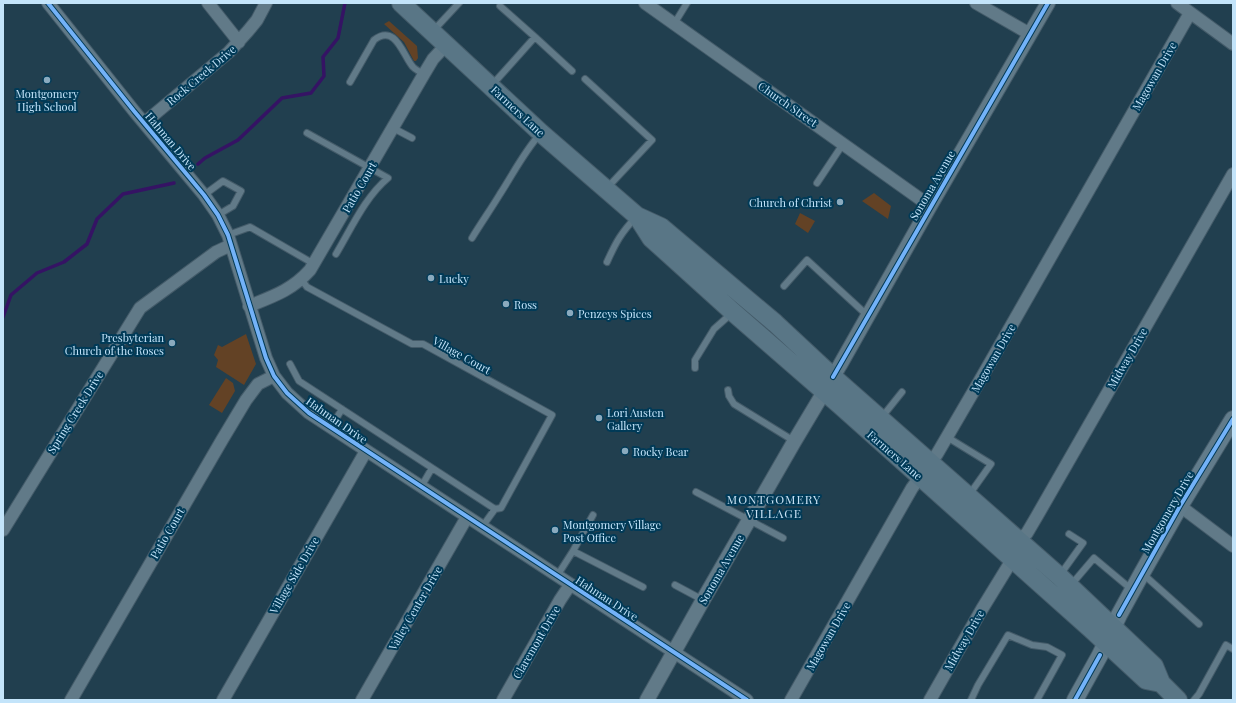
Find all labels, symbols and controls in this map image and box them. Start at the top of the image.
street label: Magowan Drive [1128,39,1180,113]
street label: Rock Creek Drive [163,41,239,108]
marker: Montgomery High School [42,75,52,85]
street label: Church Street [755,78,821,130]
street label: Farmers Lane [488,82,548,140]
place label: Montgomery High School [15,86,79,114]
street label: Hahman Drive [142,109,200,174]
street label: Sonoma Avenue [906,147,958,223]
street label: Patio Court [338,159,380,215]
place label: Church of Christ [749,195,832,210]
marker: Church of Christ [835,197,845,207]
place label: Lucky [439,271,469,286]
marker: Lucky [426,273,436,283]
place label: Ross [514,297,537,312]
marker: Ross [501,299,511,309]
place label: Penzeys Spices [578,306,652,321]
marker: Penzeys Spices [565,308,575,318]
street label: Magowan Drive [967,321,1019,395]
street label: Midway Drive [1104,324,1151,391]
place label: Presbyterian Church of the Roses [65,330,164,358]
street label: Village Court [429,332,494,377]
marker: Presbyterian Church of the Roses [167,338,177,348]
street label: Spring Creek Drive [44,368,107,456]
street label: Hahman Drive [303,393,371,447]
place label: Lori Austen Gallery [607,405,664,433]
marker: Lori Austen Gallery [594,413,604,423]
street label: Farmers Lane [864,427,926,483]
place label: Rocky Bear [633,444,688,459]
marker: Rocky Bear [620,446,630,456]
street label: Montgomery Drive [1137,468,1197,556]
district label: MONTGOMERY VILLAGE [727,491,821,521]
street label: Patio Court [146,505,188,561]
place label: Montgomery Village Post Office [563,517,662,545]
marker: Montgomery Village Post Office [550,525,560,535]
street label: Sonoma Avenue [695,531,747,607]
street label: Village Side Drive [265,533,322,617]
street label: Valley Center Drive [384,563,445,654]
street label: Hahman Drive [573,572,642,624]
street label: Magowan Drive [802,599,854,673]
street label: Claremont Drive [509,602,563,681]
street label: Midway Drive [941,606,988,673]

